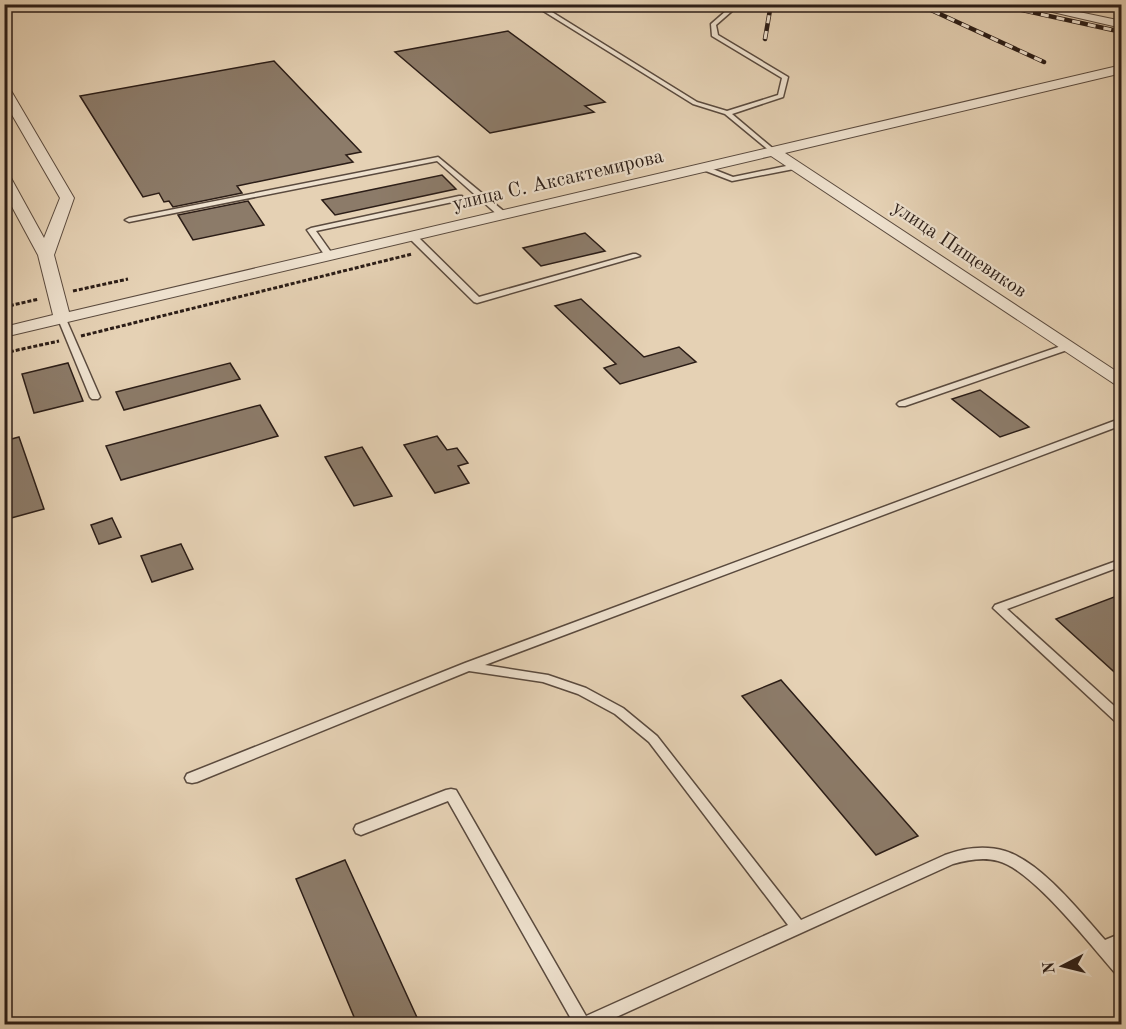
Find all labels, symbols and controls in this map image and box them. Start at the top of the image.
street label: улица С. Аксактемирова [451,147,666,215]
street label: улица Пищевиков [888,198,1030,302]
north arrow [1033,936,1093,996]
text: N [1041,960,1059,975]

